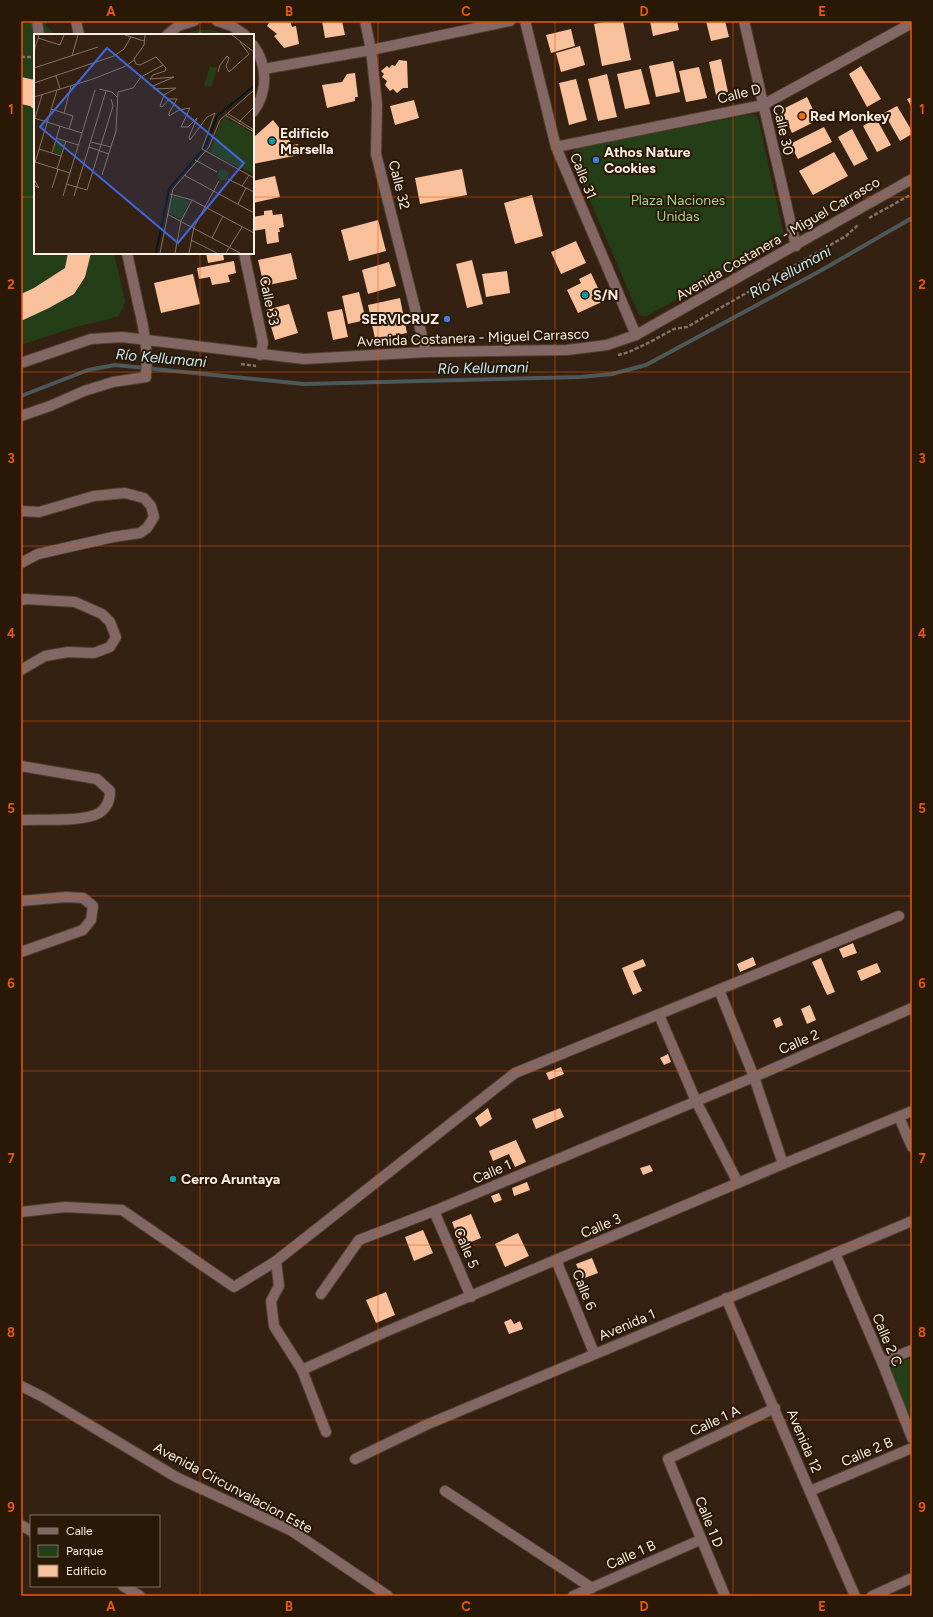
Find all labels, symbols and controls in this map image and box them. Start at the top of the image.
text: A [106,4,116,19]
text: B [285,4,293,19]
text: C [461,4,471,19]
text: D [639,4,649,19]
text: E [818,4,826,19]
inset map [34,34,254,254]
street label: Calle D [716,80,762,108]
text: 1 [8,102,14,117]
text: 1 [919,102,925,117]
street label: Calle 30 [769,103,797,157]
place label: Red Monkey [810,108,890,125]
marker: Red Monkey [797,111,807,121]
place label: Edificio Marsella [280,125,333,158]
marker: Edificio Marsella [267,136,277,146]
place label: Athos Nature Cookies [604,144,691,177]
street label: Calle 31 [566,151,600,201]
marker: Athos Nature Cookies [591,155,601,165]
street label: Calle 32 [385,159,413,211]
street label: Avenida Costanera - Miguel Carrasco [673,174,883,304]
park label: Plaza Naciones Unidas [631,192,725,225]
water label: Río Kellumani [746,242,835,302]
street label: Calle 33 [256,275,282,327]
text: 2 [7,277,15,292]
text: 2 [918,277,926,292]
place label: S/N [593,287,618,304]
marker: S/N [580,290,590,300]
place label: SERVICRUZ [361,311,439,328]
marker: SERVICRUZ [442,314,452,324]
street label: Avenida Costanera - Miguel Carrasco [357,325,589,351]
water label: Río Kellumani [115,345,208,371]
water label: Río Kellumani [437,358,529,378]
text: 3 [7,451,15,466]
text: 3 [918,451,926,466]
text: 4 [7,626,15,641]
text: 4 [918,626,926,641]
text: 5 [7,801,15,816]
text: 5 [918,801,926,816]
text: 6 [7,976,15,991]
text: 6 [918,976,926,991]
street label: Calle 2 [776,1026,822,1058]
text: 7 [7,1151,15,1166]
text: 7 [918,1151,926,1166]
street label: Calle 1 [470,1156,514,1188]
place label: Cerro Aruntaya [181,1171,280,1188]
marker: Cerro Aruntaya [168,1174,178,1184]
street label: Calle 3 [578,1210,624,1242]
street label: Calle 5 [450,1225,482,1271]
street label: Calle 6 [568,1267,600,1313]
street label: Avenida 1 [596,1306,658,1344]
street label: Calle 2 C [868,1311,906,1369]
text: 8 [7,1325,15,1340]
text: 8 [918,1325,926,1340]
street label: Calle 1 A [687,1402,743,1440]
street label: Avenida 12 [783,1407,825,1475]
street label: Calle 2 B [839,1434,895,1470]
street label: Avenida Circunvalacion Este [151,1439,316,1537]
street label: Calle 1 D [691,1494,727,1550]
text: 9 [7,1500,15,1515]
text: 9 [918,1500,926,1515]
legend [30,1515,160,1587]
text: Calle [66,1524,93,1538]
street label: Calle 1 B [604,1537,658,1573]
text: Parque [66,1544,104,1558]
text: Edificio [66,1564,106,1578]
text: A [106,1599,116,1614]
text: B [285,1599,293,1614]
text: C [461,1599,471,1614]
text: D [639,1599,649,1614]
text: E [818,1599,826,1614]

